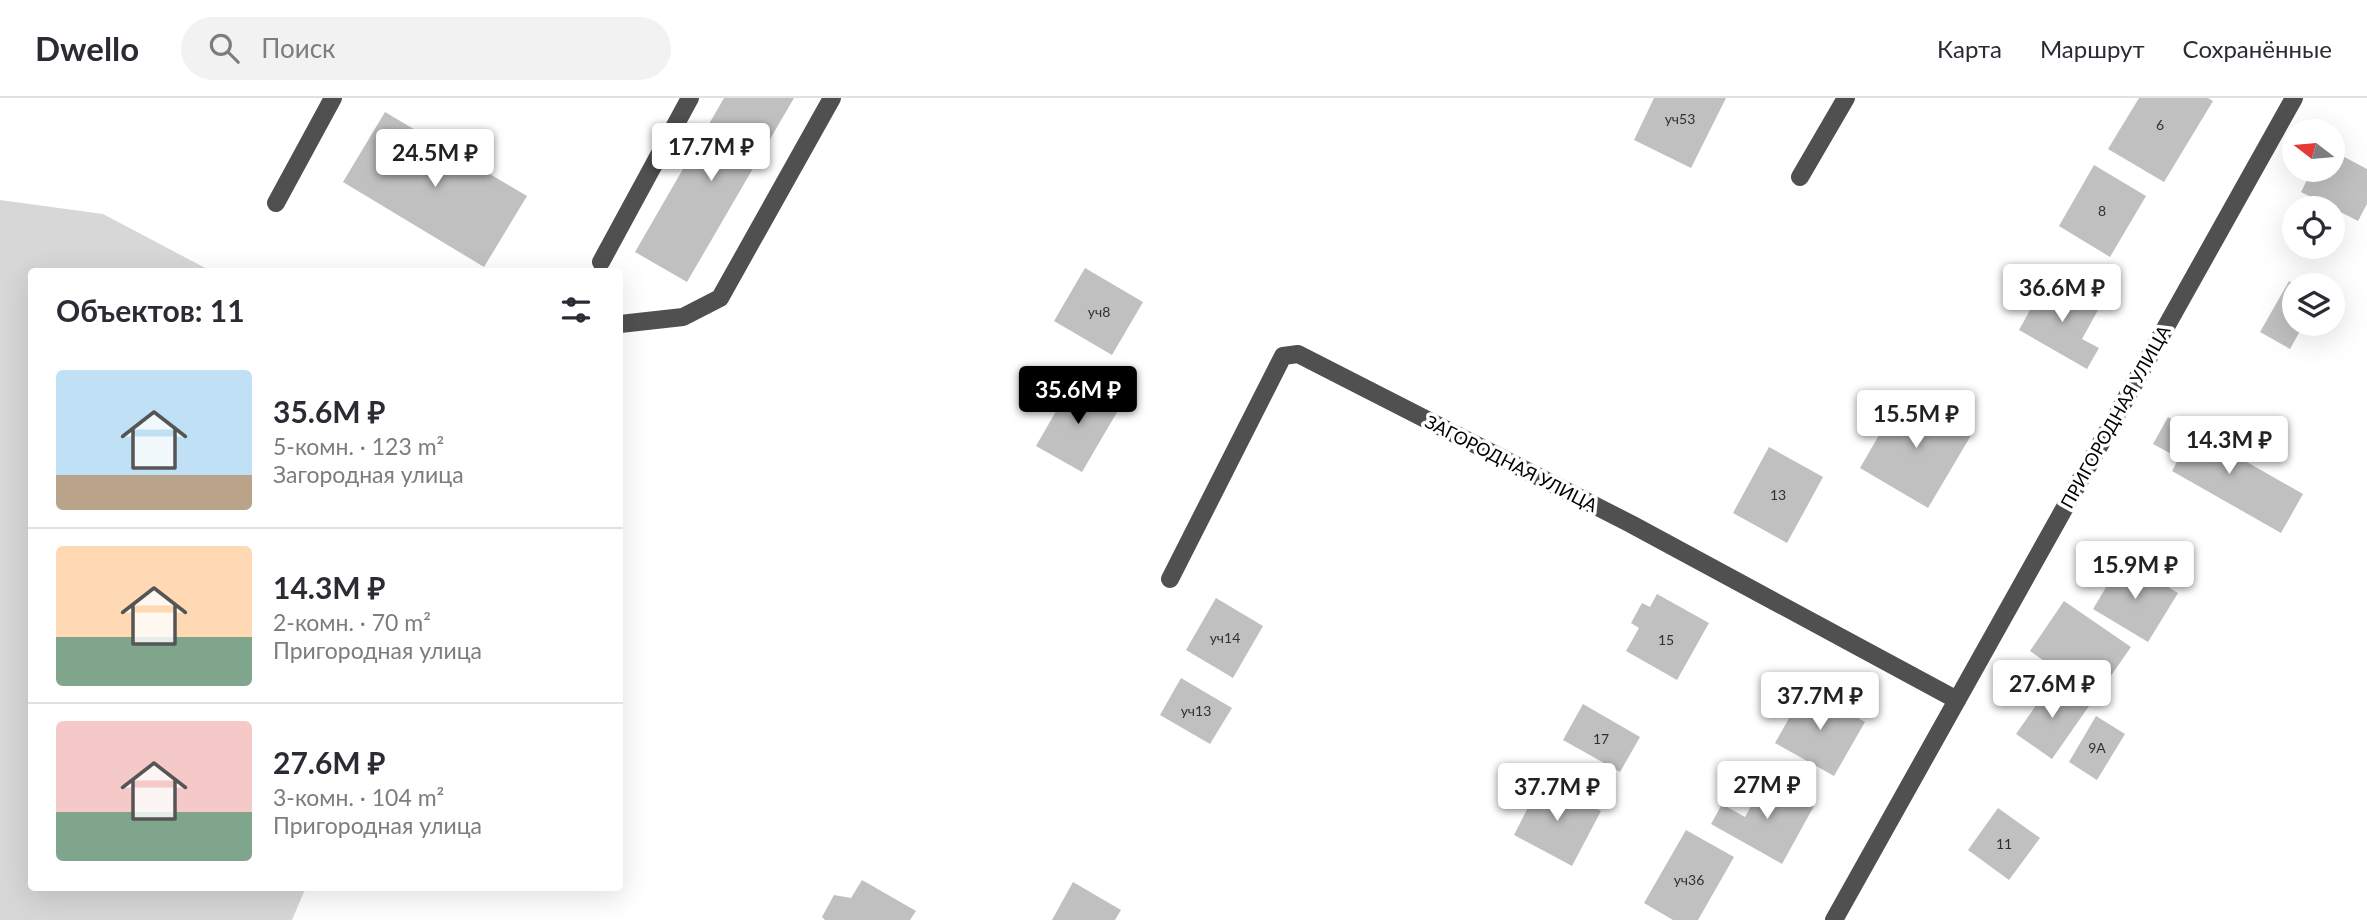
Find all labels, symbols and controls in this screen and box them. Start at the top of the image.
search box [181,17,671,80]
text: Dwello [35,28,139,68]
icon: search [205,29,243,67]
text: Поиск [261,32,336,64]
text: Карта [1937,34,2002,63]
text: Маршрут [2040,34,2145,63]
text: Сохранённые [2183,34,2332,63]
house number: уч53 [1665,110,1695,127]
house number: 6 [2156,116,2164,133]
north arrow [2282,119,2345,182]
map controls [2282,119,2345,336]
pin: 17.7M ₽ [646,123,776,183]
pin: 24.5M ₽ [370,130,500,189]
text: 17.7M ₽ [668,132,754,160]
text: 24.5M ₽ [392,138,478,166]
button: locate [2282,196,2345,259]
house number: 8 [2098,202,2106,219]
pin: 36.6M ₽ [1997,264,2127,324]
text: 36.6M ₽ [2019,273,2105,301]
button: layers [2282,273,2345,336]
icon: filters [557,291,595,329]
text: Объектов: 11 [56,292,245,328]
house number: уч8 [1088,303,1110,320]
street label: ПРИГОРОДНАЯ УЛИЦА [2056,320,2175,512]
pin: 35.6M ₽ [1013,366,1143,426]
text: 35.6M ₽ [1035,375,1121,403]
pin: 15.5M ₽ [1851,390,1981,450]
text: 35.6M ₽ [273,393,385,429]
icon: home [112,398,196,482]
text: 15.5M ₽ [1873,399,1959,427]
street label: ЗАГОРОДНАЯ УЛИЦА [1422,410,1602,517]
pin: 14.3M ₽ [2164,416,2294,476]
text: 14.3M ₽ [2186,425,2272,453]
text: 5-комн. · 123 m² [273,432,444,460]
text: Загородная улица [273,460,464,488]
house number: 13 [1770,486,1786,503]
pin: 15.9M ₽ [2070,542,2200,601]
text: 15.9M ₽ [2092,550,2178,578]
text: 14.3M ₽ [273,569,385,605]
icon: home [112,574,196,658]
text: 2-комн. · 70 m² [273,608,431,636]
house number: уч14 [1210,629,1240,646]
house number: 15 [1658,631,1674,648]
text: Пригородная улица [273,636,482,664]
pin: 27.6M ₽ [1987,660,2117,720]
text: 27.6M ₽ [2009,669,2095,697]
pin: 37.7M ₽ [1755,672,1885,732]
text: 37.7M ₽ [1777,681,1863,709]
house number: уч13 [1181,702,1211,719]
house number: 17 [1593,730,1609,747]
house number: 9А [2088,739,2106,756]
text: 27.6M ₽ [273,744,385,780]
icon: home [112,749,196,833]
pin: 27M ₽ [1718,762,1816,821]
pin: 37.7M ₽ [1492,764,1622,823]
text: 27M ₽ [1733,770,1801,798]
text: 37.7M ₽ [1514,772,1600,800]
text: 3-комн. · 104 m² [273,783,444,811]
text: Пригородная улица [273,811,482,839]
house number: 11 [1996,835,2012,852]
house number: уч36 [1674,871,1704,888]

